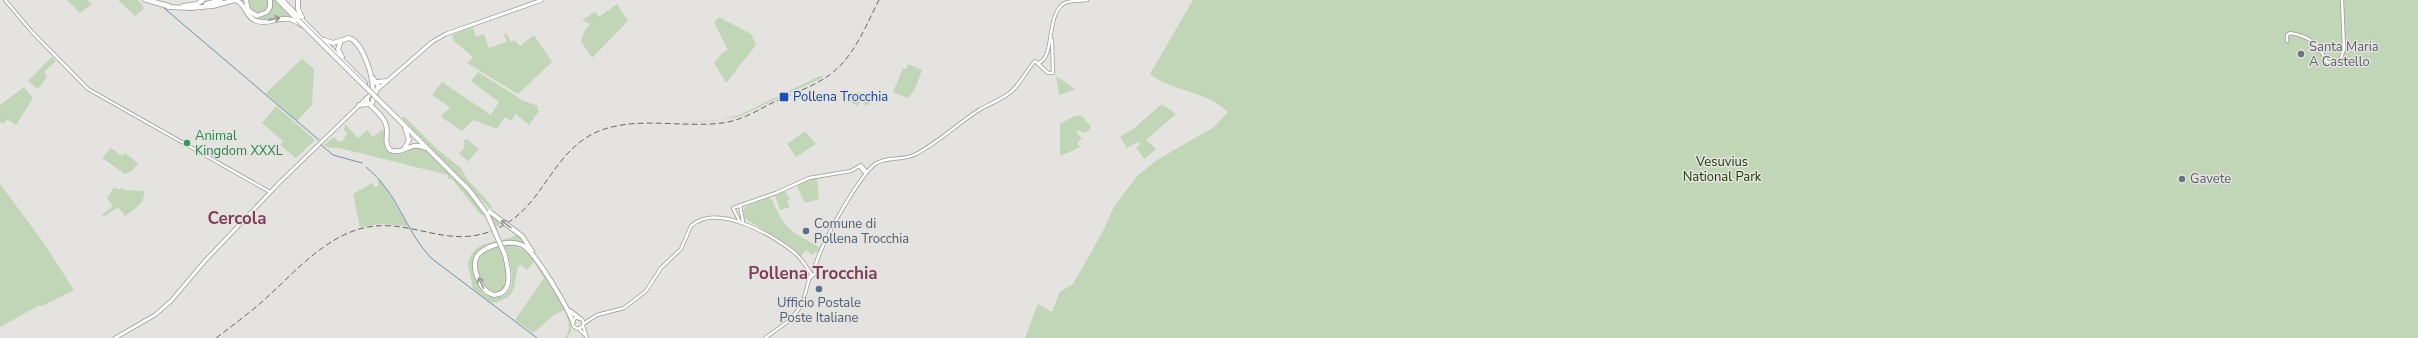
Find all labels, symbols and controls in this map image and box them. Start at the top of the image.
one-way arrow [267,15,280,23]
place label: Santa Maria A Castello [2309,38,2379,71]
marker: Santa Maria A Castello [2296,49,2306,59]
place label: Pollena Trocchia [793,88,888,106]
marker: Pollena Trocchia [778,91,790,103]
place label: Animal Kingdom XXXL [195,127,283,160]
marker: Animal Kingdom XXXL [182,138,192,148]
park label: Vesuvius National Park [1683,153,1762,186]
place label: Gavete [2190,170,2231,188]
marker: Gavete [2177,174,2187,184]
district label: Cercola [207,207,267,230]
place label: Comune di Pollena Trocchia [814,215,909,248]
one-way arrow [500,220,511,228]
marker: Comune di Pollena Trocchia [801,226,811,236]
district label: Pollena Trocchia [748,262,878,285]
one-way arrow [477,278,485,290]
marker: Ufficio Postale Poste Italiane [814,284,824,294]
place label: Ufficio Postale Poste Italiane [777,294,861,327]

